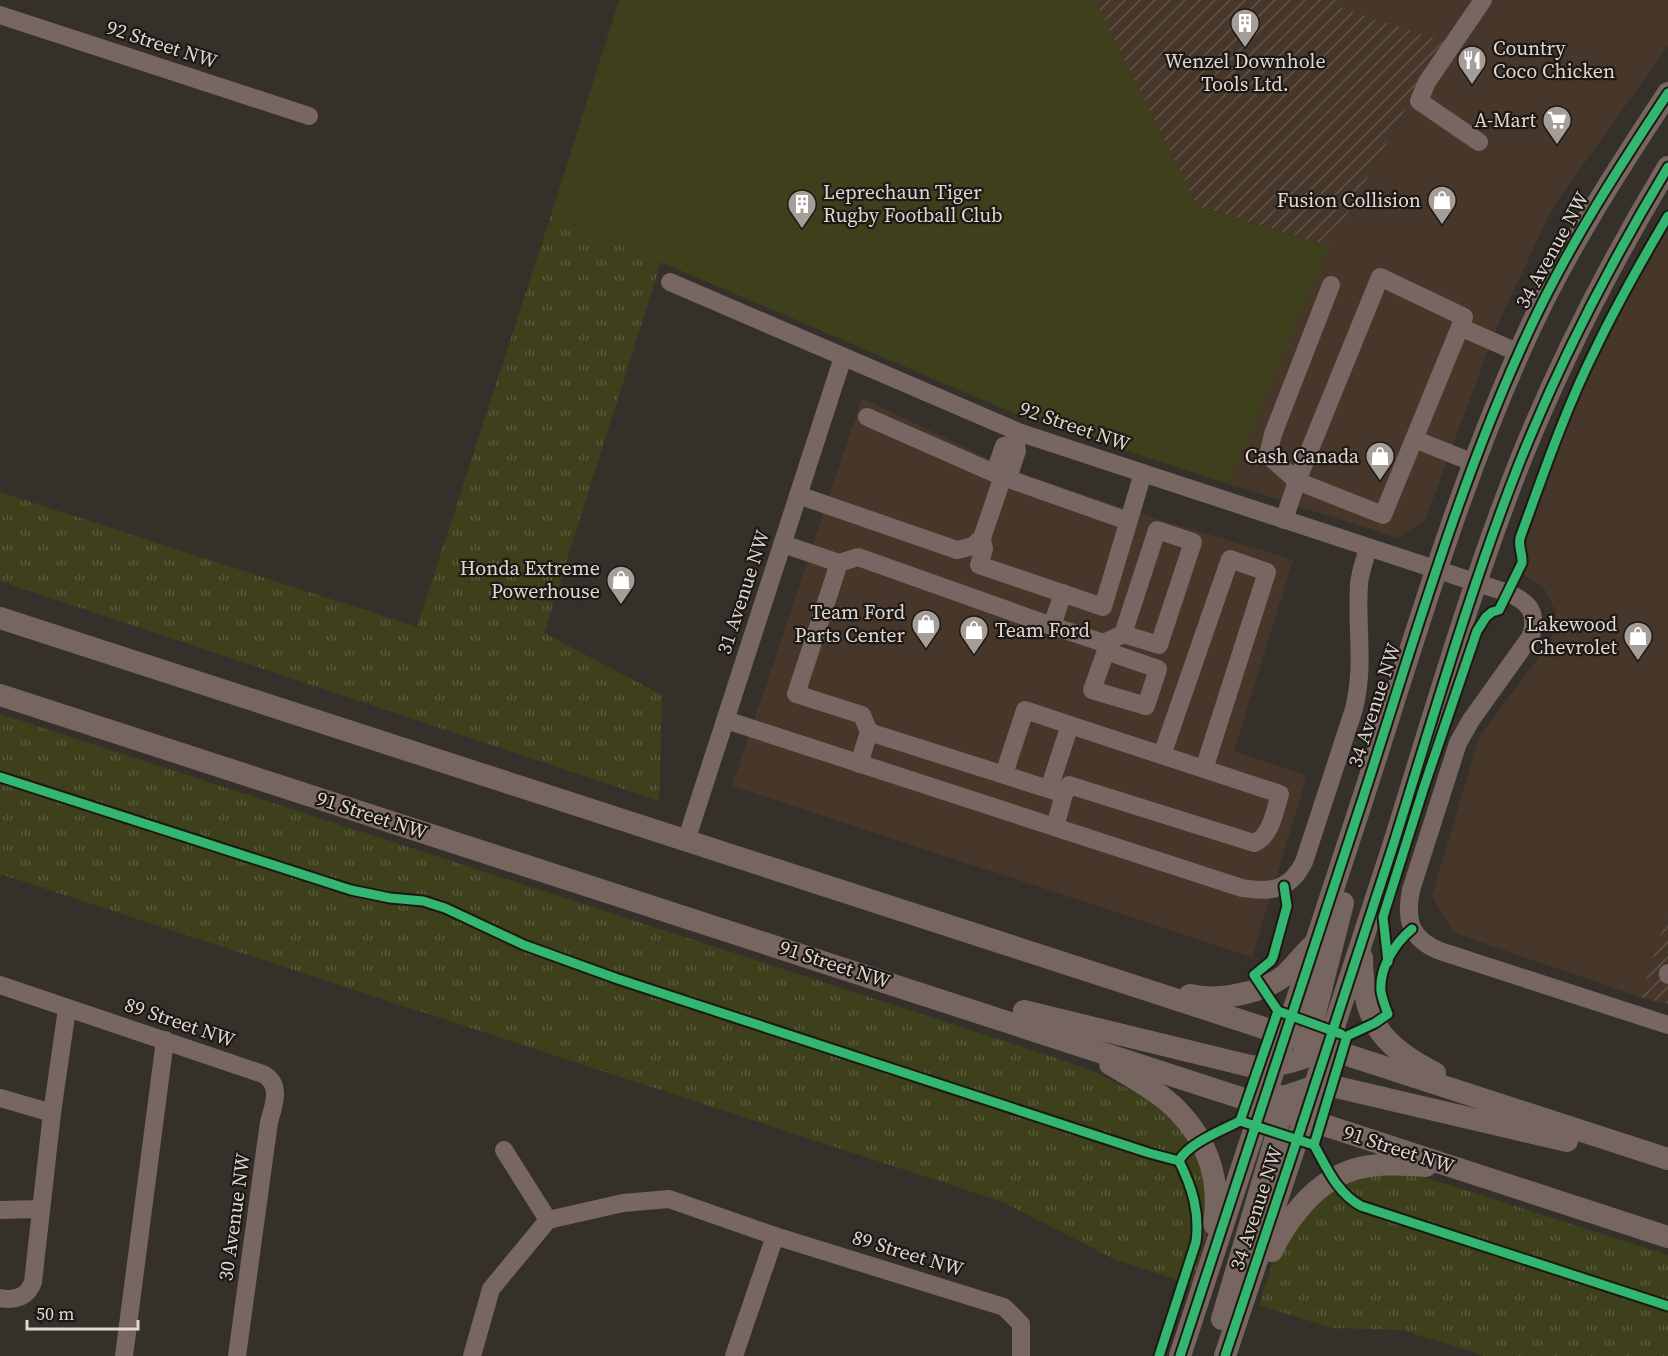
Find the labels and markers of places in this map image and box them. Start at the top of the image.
building icon: Wenzel Downhole Tools Ltd. [1229,7,1261,49]
place label: Country Coco Chicken [1493,34,1615,85]
restaurant icon: Country Coco Chicken [1456,44,1488,86]
place label: Wenzel Downhole Tools Ltd. [1164,47,1326,98]
supermarket icon: A-Mart [1541,104,1573,146]
place label: A-Mart [1474,106,1536,134]
place label: Leprechaun Tiger Rugby Football Club [823,178,1003,229]
shop icon: Fusion Collision [1426,184,1458,226]
place label: Fusion Collision [1277,186,1421,214]
building icon: Leprechaun Tiger Rugby Football Club [786,188,818,230]
shop icon: Cash Canada [1364,440,1396,482]
place label: Cash Canada [1245,442,1360,470]
place label: Honda Extreme Powerhouse [460,554,600,605]
shop icon: Honda Extreme Powerhouse [605,564,637,606]
place label: Team Ford Parts Center [794,598,906,649]
shop icon: Team Ford Parts Center [910,608,942,650]
place label: Lakewood Chevrolet [1526,610,1618,661]
shop icon: Team Ford [958,614,990,656]
place label: Team Ford [995,616,1090,644]
shop icon: Lakewood Chevrolet [1622,620,1654,662]

